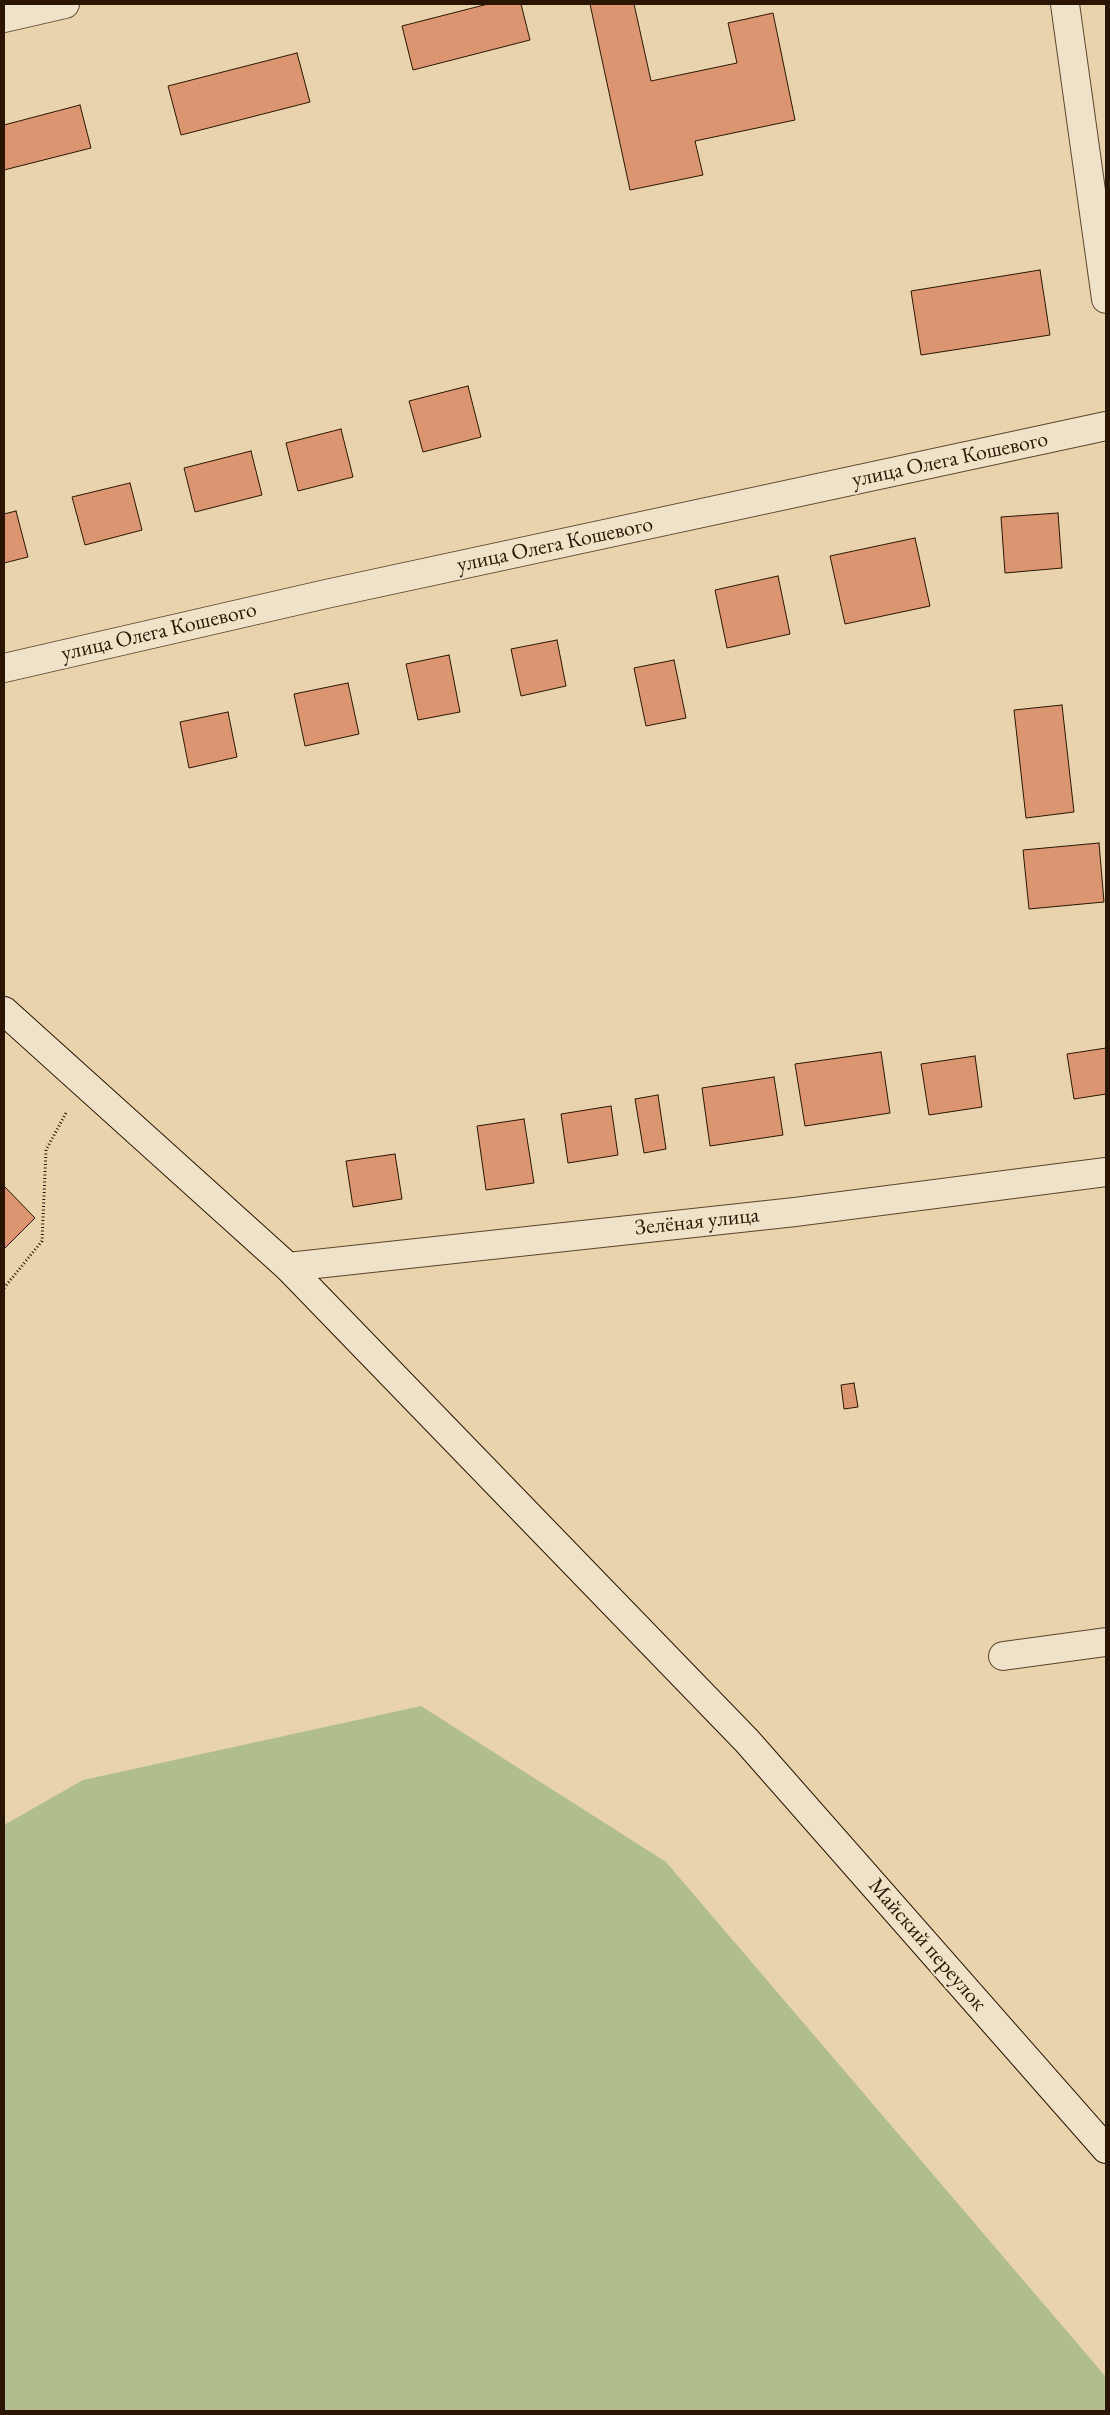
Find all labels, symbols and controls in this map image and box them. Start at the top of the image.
street label: улица Олега Кошевого [850,426,1050,494]
street label: улица Олега Кошевого [455,511,655,579]
street label: улица Олега Кошевого [59,597,259,667]
street label: Зелёная улица [634,1202,760,1242]
street label: Майский переулок [862,1873,992,2017]

